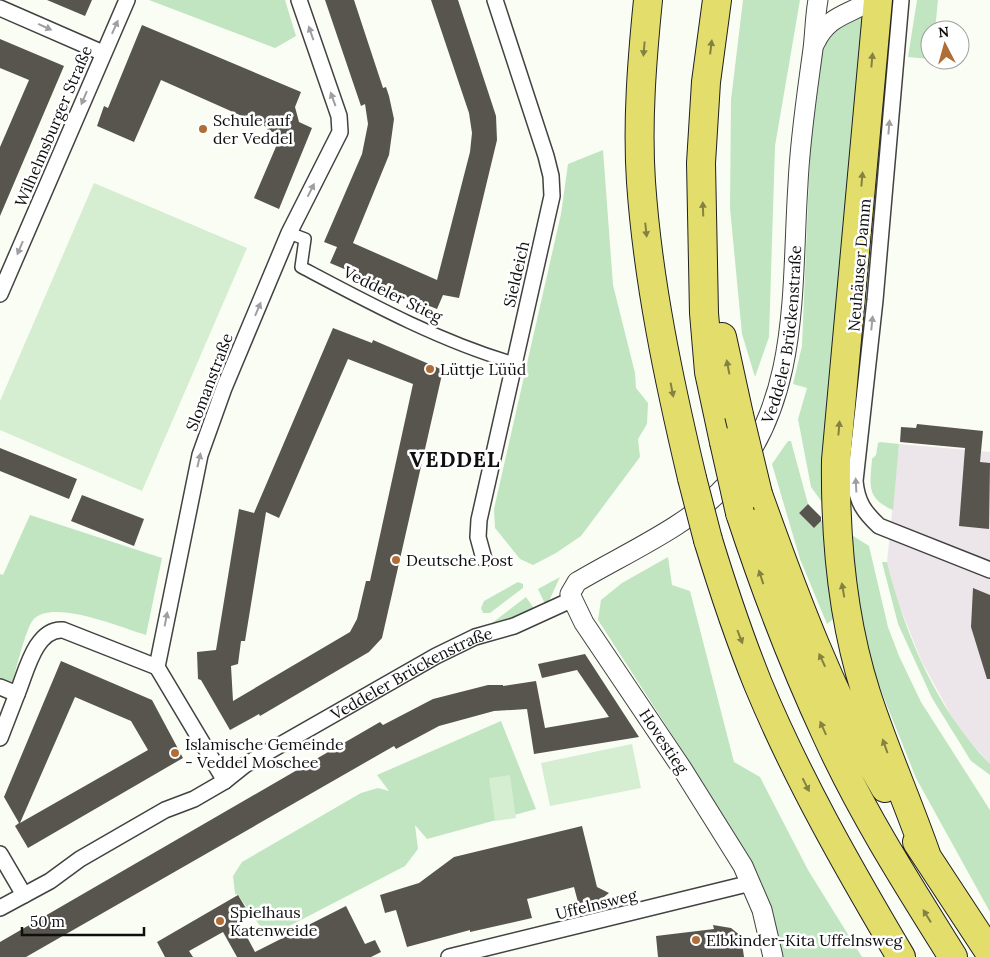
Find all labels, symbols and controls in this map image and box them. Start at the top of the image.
one-way arrow [112,20,120,34]
north arrow [920,20,970,70]
text: N [937,23,950,42]
one-way arrow [38,24,52,32]
one-way arrow [306,25,314,40]
one-way arrow [707,38,715,54]
one-way arrow [639,41,647,57]
street label: Wilhelmsburger Straße [10,42,96,210]
one-way arrow [869,52,877,68]
one-way arrow [80,91,88,106]
one-way arrow [329,91,337,106]
place label: Schule auf der Veddel [213,110,293,148]
one-way arrow [885,118,893,134]
marker: Schule auf der Veddel [197,123,209,135]
one-way arrow [858,170,866,186]
one-way arrow [307,182,315,197]
street label: Neuhäuser Damm [843,198,875,332]
one-way arrow [698,200,706,216]
one-way arrow [642,222,650,238]
street label: Sieldeich [499,239,533,309]
one-way arrow [16,240,23,255]
street label: Veddeler Brückenstraße [756,245,805,427]
street label: Veddeler Stieg [339,261,447,327]
one-way arrow [254,302,262,316]
one-way arrow [868,315,876,331]
street label: Slomanstraße [181,330,237,434]
place label: Lüttje Lüüd [440,359,527,379]
one-way arrow [723,359,731,375]
marker: Lüttje Lüüd [424,363,436,375]
one-way arrow [668,382,676,397]
one-way arrow [835,419,843,435]
district label: VEDDEL [409,446,501,473]
one-way arrow [195,453,203,468]
one-way arrow [852,477,860,493]
place label: Deutsche Post [406,550,514,570]
marker: Deutsche Post [390,554,402,566]
one-way arrow [757,570,765,585]
one-way arrow [838,581,846,597]
one-way arrow [163,611,171,627]
street label: Veddeler Brückenstraße [326,623,495,725]
one-way arrow [737,629,744,644]
one-way arrow [817,653,825,667]
street label: Hovestieg [635,705,694,778]
one-way arrow [818,721,826,735]
place label: Islamische Gemeinde - Veddel Moschee [185,734,344,772]
one-way arrow [881,739,888,754]
marker: Islamische Gemeinde - Veddel Moschee [169,747,181,759]
one-way arrow [802,777,810,792]
street label: Uffelnsweg [553,884,640,924]
place label: Spielhaus Katenweide [230,902,318,940]
scale bar [22,904,145,936]
one-way arrow [923,909,932,922]
text: 50 m [30,912,65,931]
marker: Spielhaus Katenweide [214,915,226,927]
place label: Elbkinder-Kita Uffelnsweg [706,930,904,950]
marker: Elbkinder-Kita Uffelnsweg [690,934,702,946]

